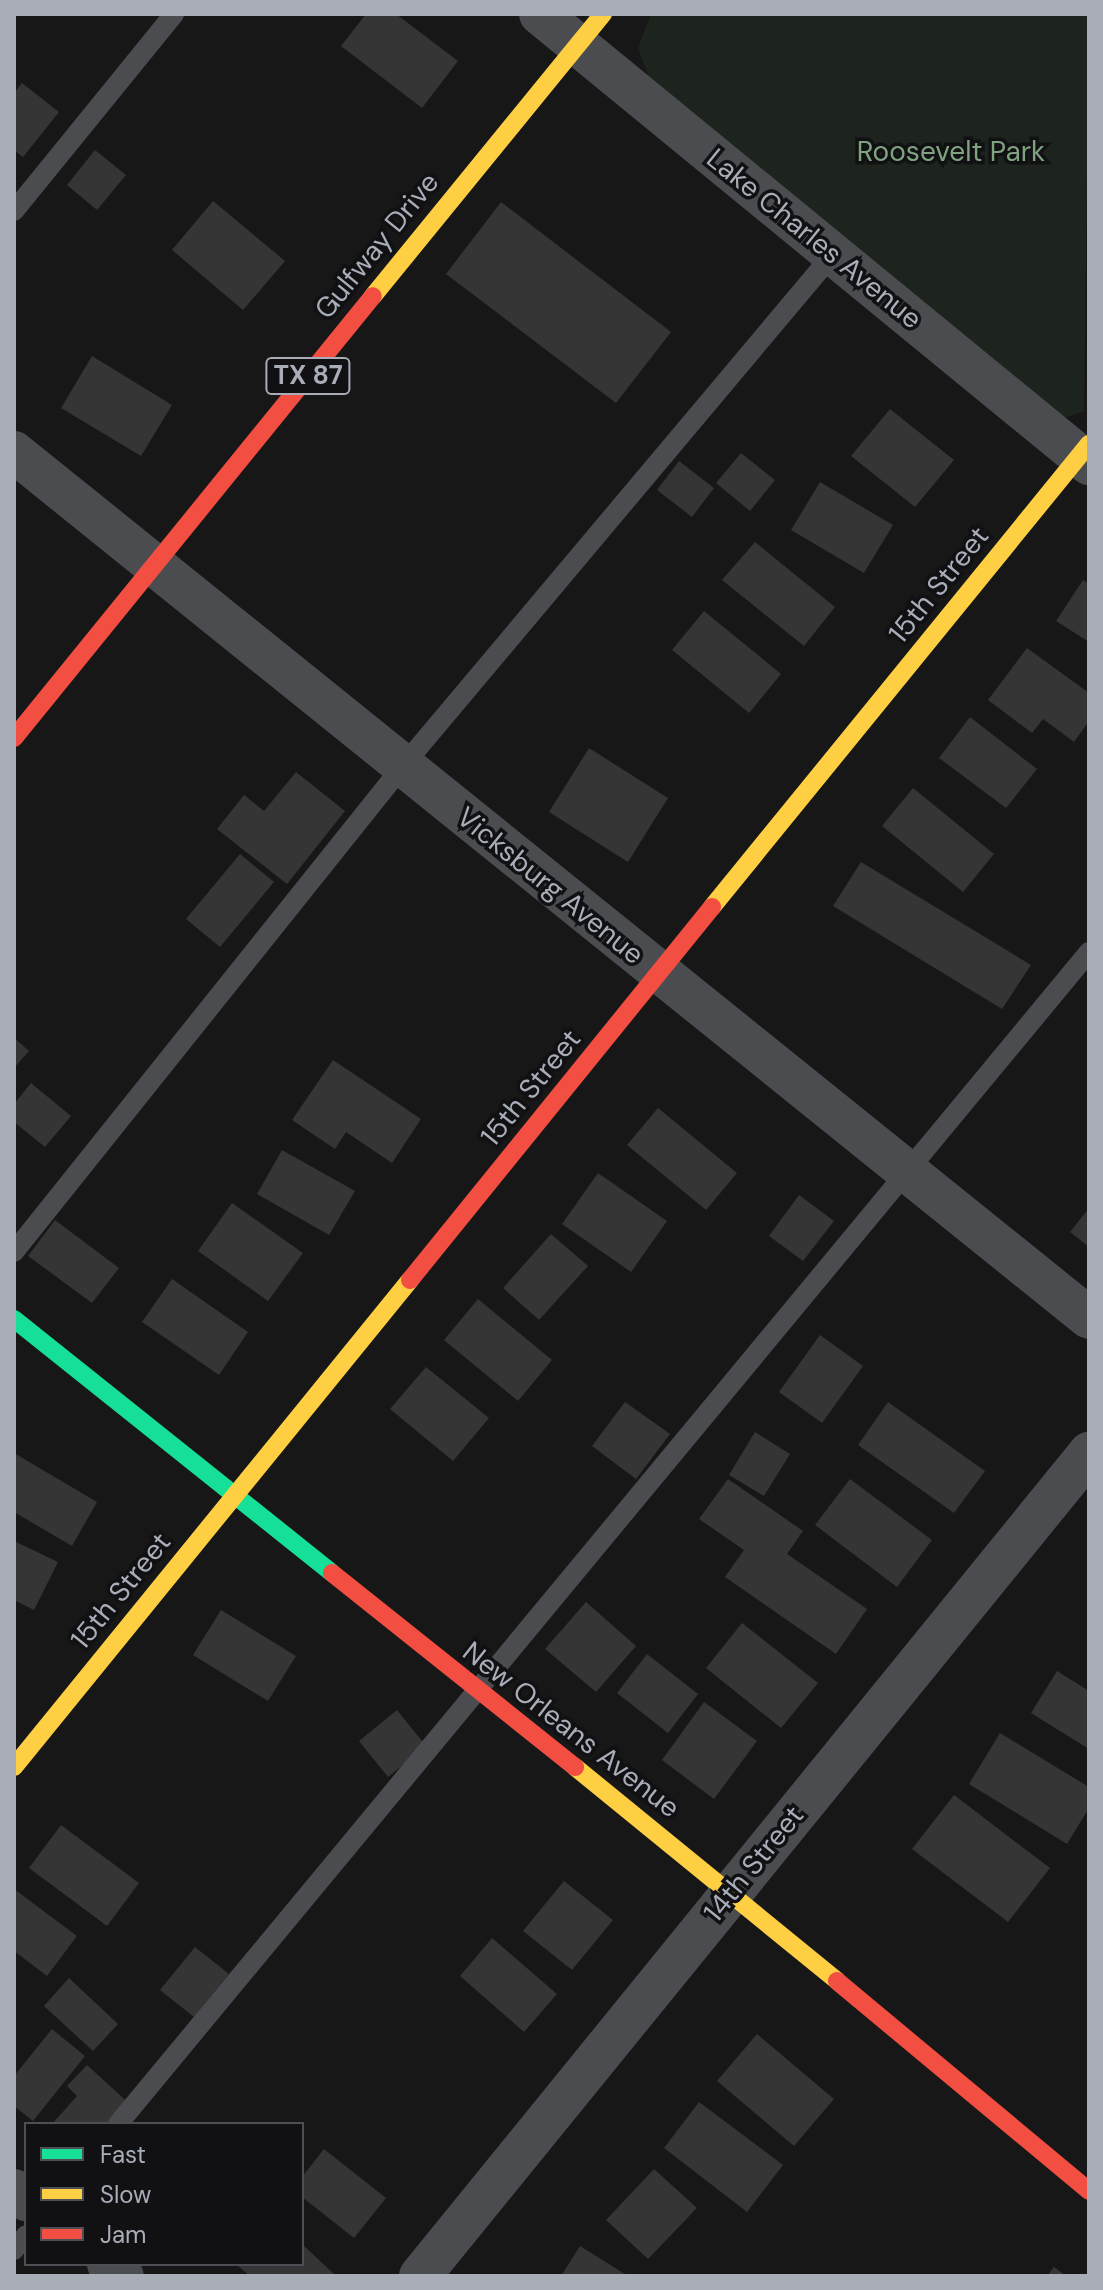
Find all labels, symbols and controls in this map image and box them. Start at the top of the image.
park label: Roosevelt Park [857,135,1045,169]
street label: Lake Charles Avenue [700,142,928,336]
street label: Gulfway Drive [308,166,446,326]
road number: TX 87 [264,354,352,398]
street label: 15th Street [882,520,996,650]
street label: Vicksburg Avenue [450,800,650,972]
street label: 15th Street [474,1023,588,1153]
street label: 15th Street [64,1526,178,1656]
street label: New Orleans Avenue [456,1635,686,1825]
street label: 14th Street [697,1799,811,1929]
legend [24,2122,304,2266]
text: Fast [100,2139,146,2170]
text: Slow [100,2179,151,2210]
text: Jam [100,2219,146,2250]

